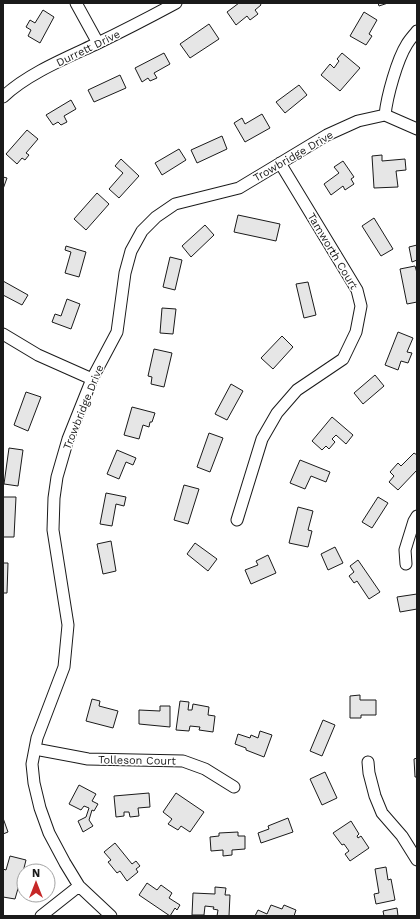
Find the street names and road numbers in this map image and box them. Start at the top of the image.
street label: Durrett Drive [54,27,122,69]
street label: Trowbridge Drive [251,128,336,185]
street label: Tamworth Court [305,211,361,292]
street label: Trowbridge Drive [61,363,106,452]
street label: Tolleson Court [98,753,176,768]

